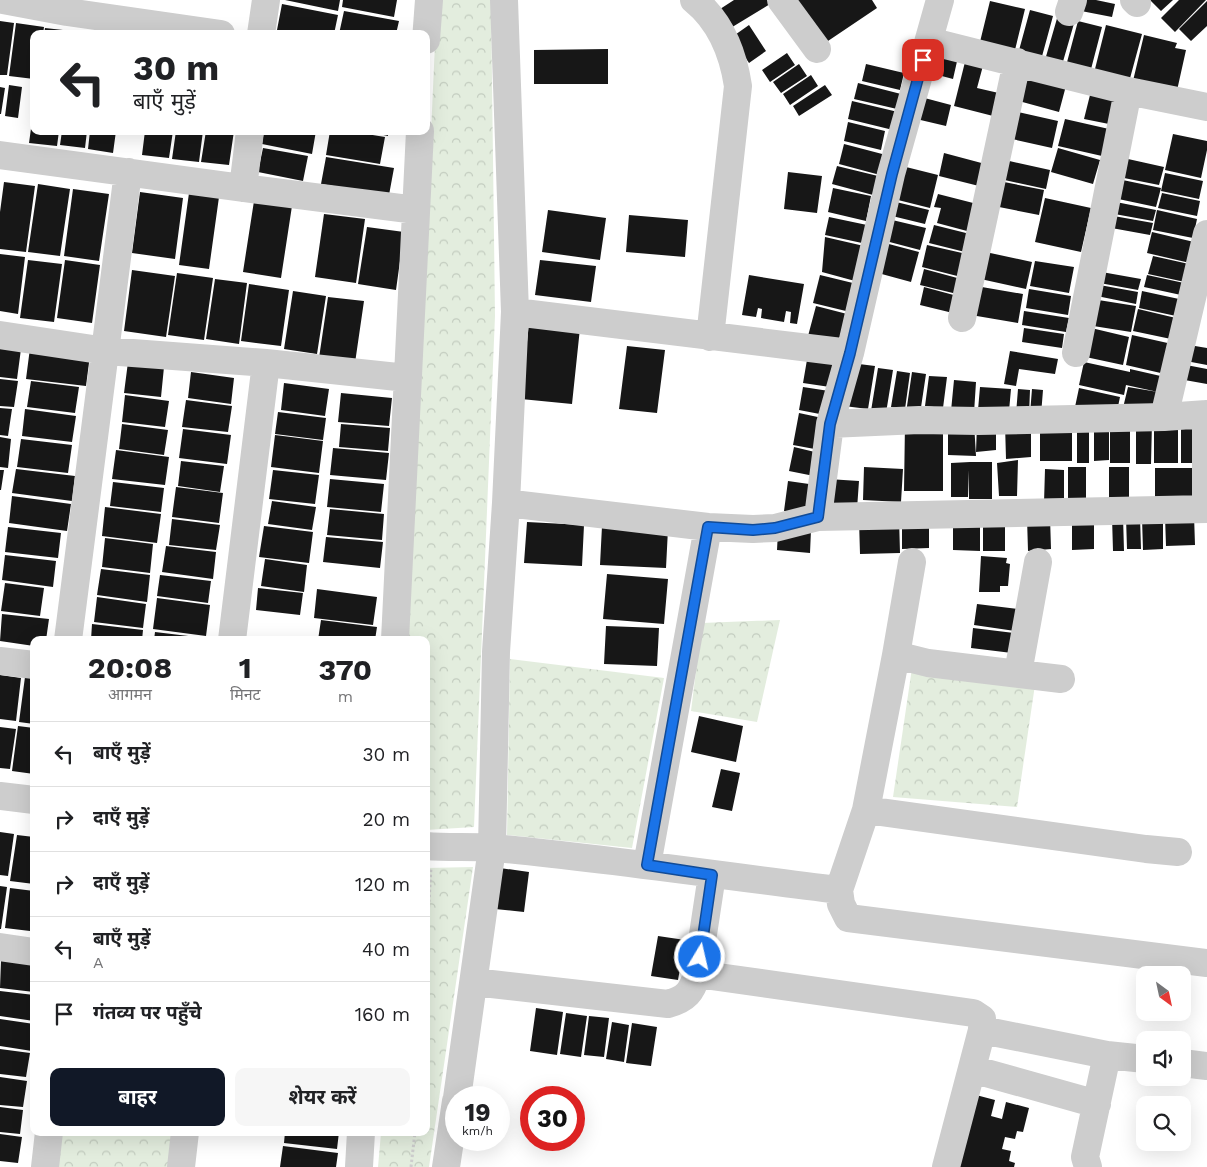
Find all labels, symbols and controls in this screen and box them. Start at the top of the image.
pin [902,39,944,81]
icon: arrive [909,46,937,74]
text: 30 m [133,47,219,89]
icon: left [50,50,115,115]
text: बाएँ मुड़ें [133,89,196,114]
text: 20:08 [88,650,172,685]
text: 1 [239,650,252,685]
text: 370 [318,652,372,687]
text: आगमन [108,685,152,704]
text: मिनट [230,685,261,704]
text: m [338,687,353,706]
icon: left [50,740,78,768]
text: बाएँ मुड़ें [93,741,151,764]
text: 30 m [363,743,410,766]
icon: right [50,805,78,833]
text: दाएँ मुड़ें [93,806,149,829]
text: 20 m [363,808,410,831]
icon: right [50,870,78,898]
text: दाएँ मुड़ें [93,871,149,894]
text: 120 m [355,873,410,896]
text: बाएँ मुड़ें [93,927,151,950]
position arrow [673,930,725,982]
icon: left [50,935,78,963]
text: 40 m [362,938,410,961]
text: A [93,953,104,972]
north arrow [1136,966,1191,1021]
map controls [1136,966,1191,1151]
icon: arrive [50,1000,78,1028]
text: गंतव्य पर पहुँचे [93,1001,202,1024]
text: 160 m [355,1003,410,1026]
button: sound [1136,1031,1191,1086]
button: बाहर [50,1068,225,1126]
button: शेयर करें [235,1068,410,1126]
speed limit sign: 30 [520,1086,585,1151]
button: search [1136,1096,1191,1151]
text: 19 [464,1098,491,1127]
text: km/h [462,1124,493,1138]

